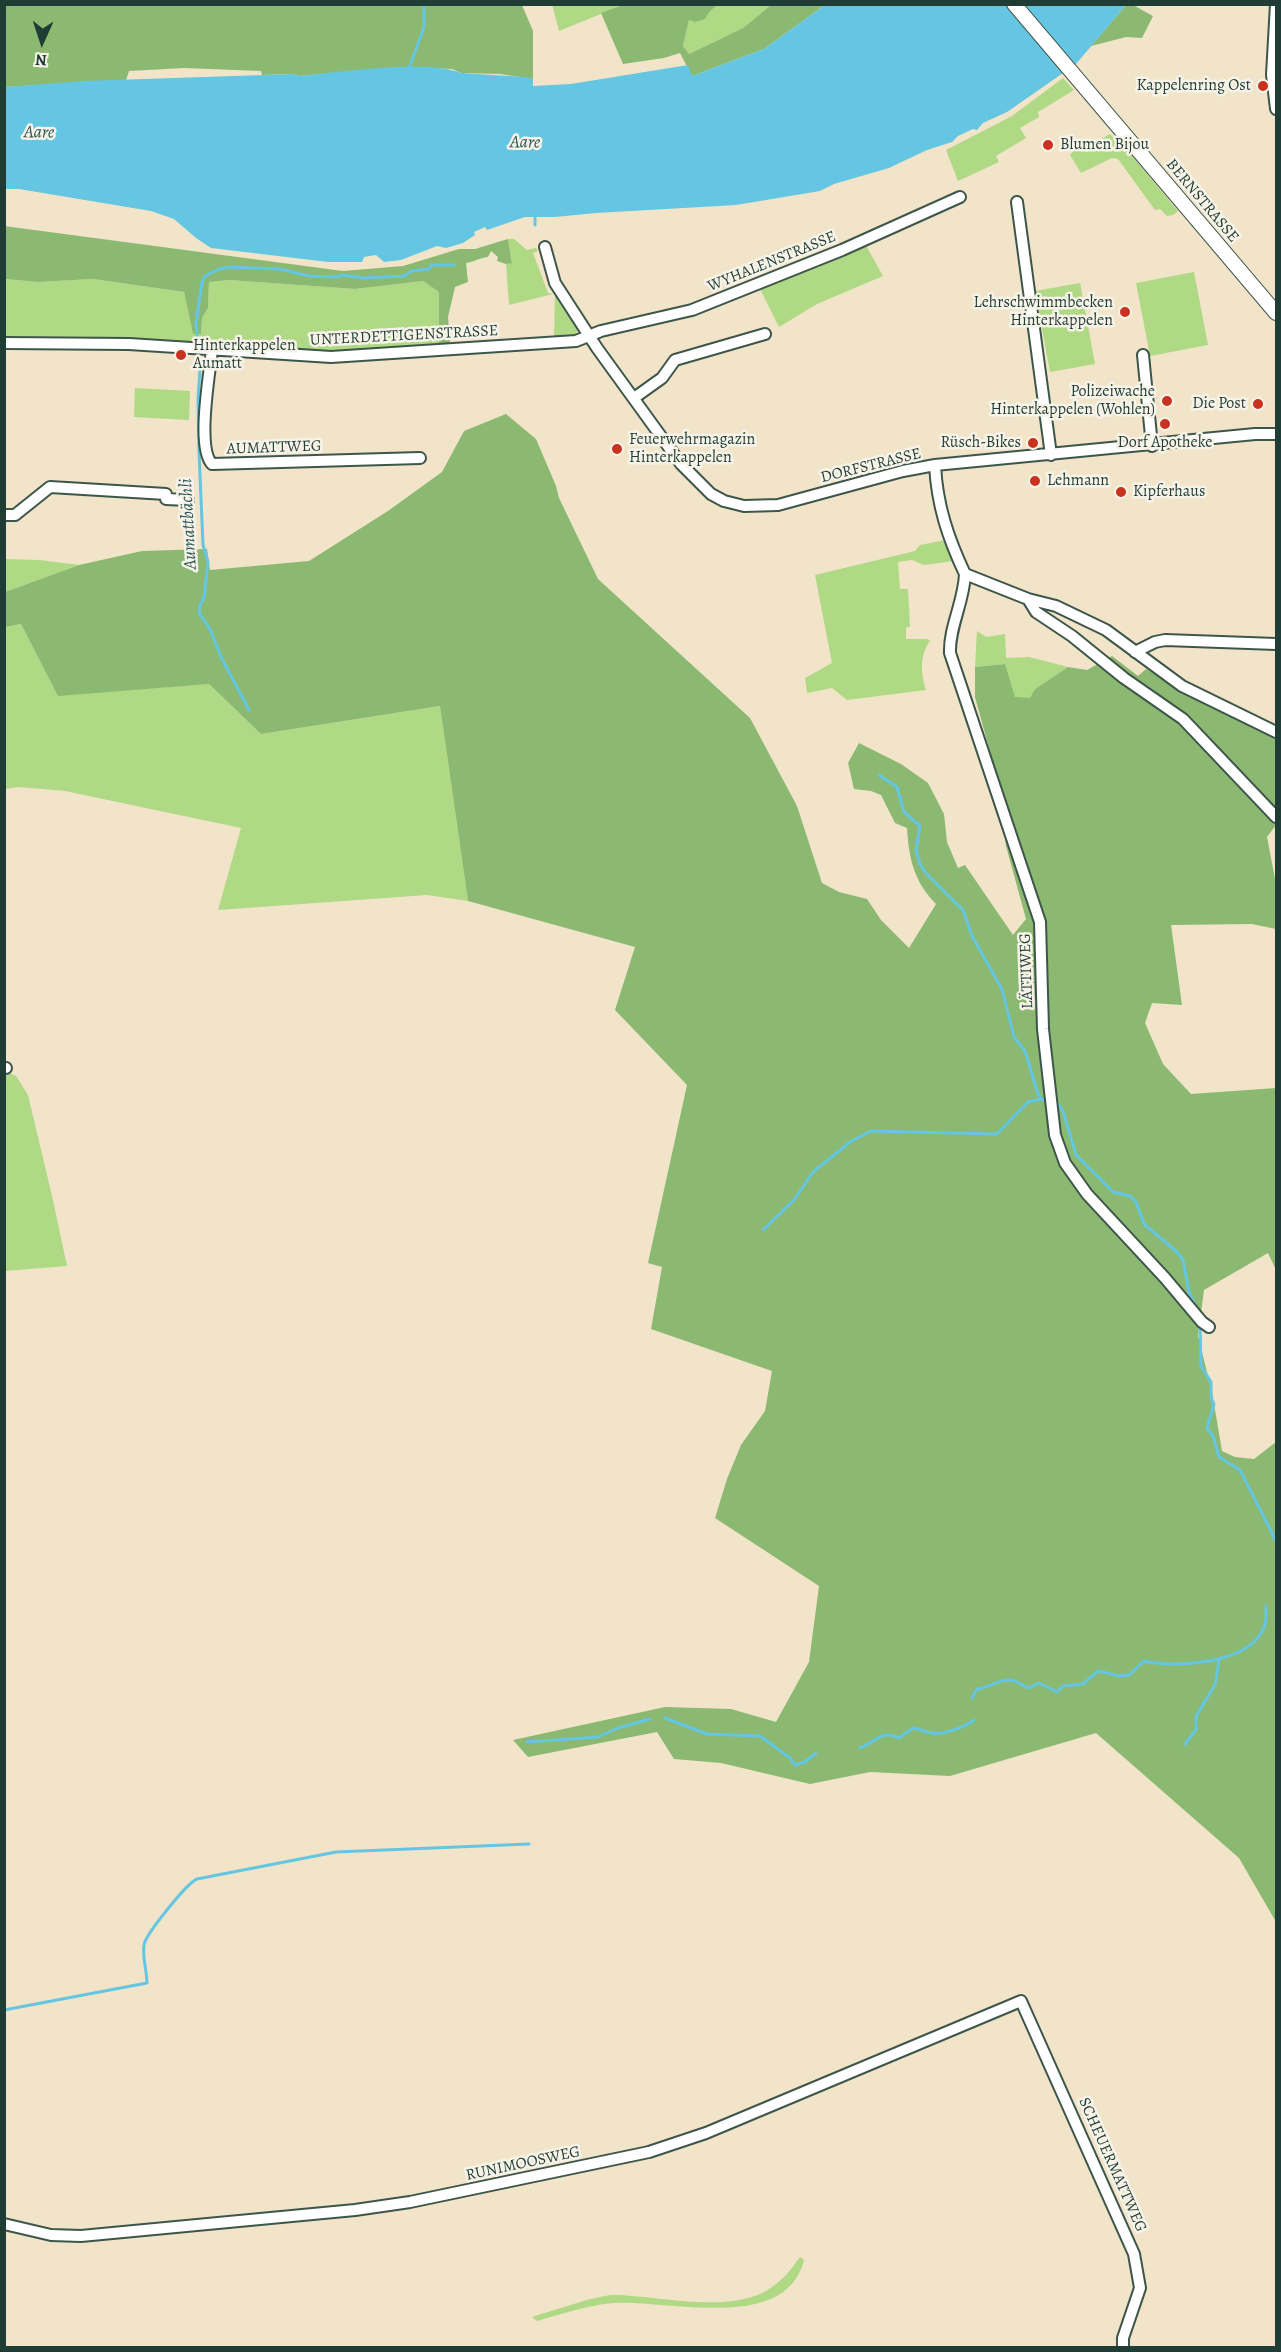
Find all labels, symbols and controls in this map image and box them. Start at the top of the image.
north arrow [12,12,72,72]
text: N [35,49,47,71]
place label: Kappelenring Ost [1136,76,1251,96]
marker: Kappelenring Ost [1256,79,1270,93]
water label: Aare [24,122,54,144]
water label: Aare [510,132,540,154]
place label: Blumen Bijou [1060,135,1149,155]
marker: Blumen Bijou [1041,138,1055,152]
street label: BERNSTRASSE [1162,155,1242,247]
street label: WYHALENSTRASSE [705,227,839,297]
place label: Lehrschwimmbecken Hinterkappelen [974,293,1113,331]
marker: Lehrschwimmbecken Hinterkappelen [1118,305,1132,319]
street label: UNTERDETTIGENSTRASSE [309,321,499,351]
place label: Hinterkappelen Aumatt [193,336,296,374]
marker: Hinterkappelen Aumatt [174,348,188,362]
place label: Polizeiwache Hinterkappelen (Wohlen) [990,382,1155,420]
marker: Polizeiwache Hinterkappelen (Wohlen) [1160,394,1174,408]
place label: Die Post [1192,394,1246,414]
marker: Die Post [1251,397,1265,411]
marker: Dorf Apotheke [1158,417,1172,431]
place label: Feuerwehrmagazin Hinterkappelen [629,430,755,468]
place label: Rüsch-Bikes [941,433,1021,453]
place label: Dorf Apotheke [1117,433,1213,453]
marker: Rüsch-Bikes [1026,436,1040,450]
street label: AUMATTWEG [226,437,322,459]
marker: Feuerwehrmagazin Hinterkappelen [610,442,624,456]
street label: DORFSTRASSE [819,444,923,488]
place label: Lehmann [1047,471,1109,491]
marker: Lehmann [1028,474,1042,488]
water label: Aumattbächli [176,478,202,570]
place label: Kipferhaus [1133,482,1205,502]
marker: Kipferhaus [1114,485,1128,499]
street label: LÄTTIWEG [1016,933,1038,1009]
street label: SCHEUERMATTWEG [1074,2095,1150,2235]
street label: RUNIMOOSWEG [464,2143,582,2185]

